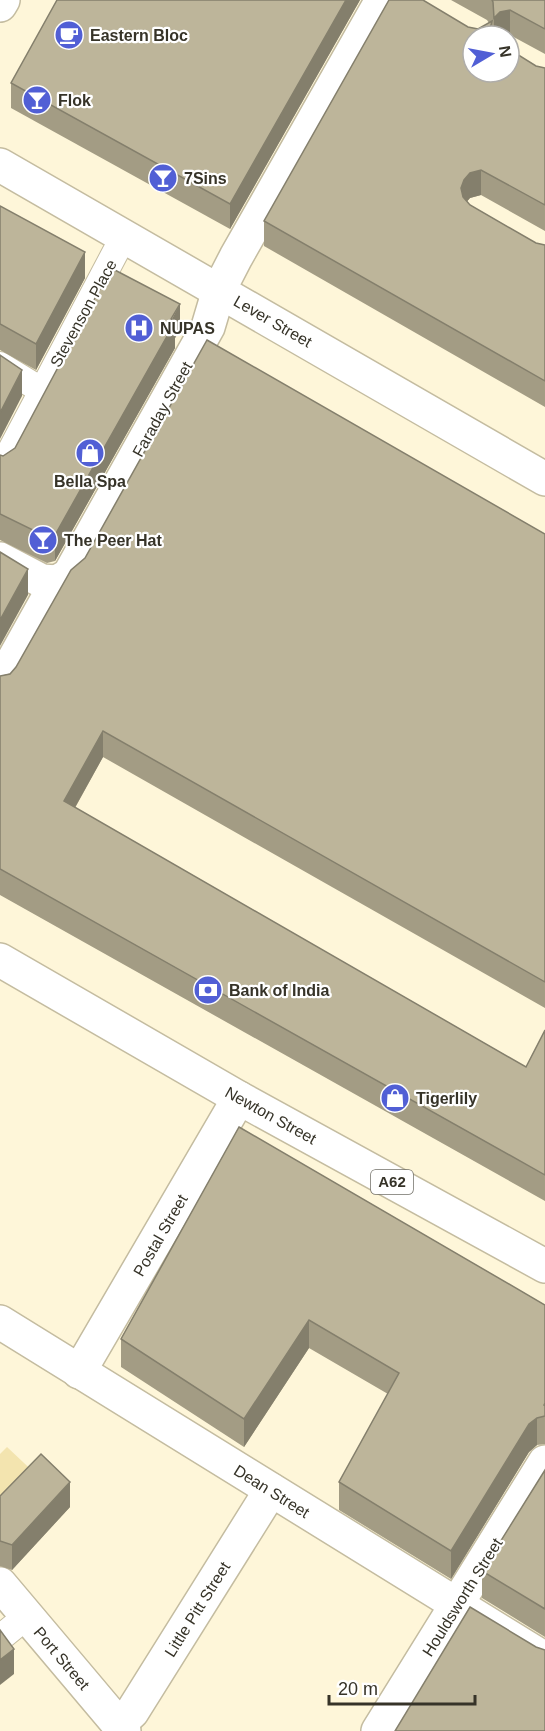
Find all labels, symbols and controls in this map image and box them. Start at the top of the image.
cafe icon: Eastern Bloc [53,19,85,51]
north arrow [461,24,521,84]
place label: Eastern Bloc [90,27,188,44]
text: N [496,44,515,59]
bar icon: Flok [21,84,53,116]
place label: Flok [58,92,91,109]
bar icon: 7Sins [147,162,179,194]
place label: 7Sins [184,170,227,187]
street label: Stevenson Place [47,257,120,370]
street label: Lever Street [231,292,315,351]
hospital icon: NUPAS [123,312,155,344]
place label: NUPAS [160,320,215,337]
street label: Faraday Street [129,358,196,460]
shop icon: Bella Spa [74,437,106,469]
place label: Bella Spa [54,473,126,490]
bar icon: The Peer Hat [27,524,59,556]
place label: The Peer Hat [64,532,162,549]
bank icon: Bank of India [192,974,224,1006]
place label: Bank of India [229,982,330,999]
shop icon: Tigerlily [379,1082,411,1114]
street label: Newton Street [222,1083,320,1148]
place label: Tigerlily [416,1090,477,1107]
road number: A62 [371,1170,413,1194]
street label: Postal Street [130,1191,191,1279]
street label: Dean Street [231,1462,313,1522]
street label: Houldsworth Street [419,1535,506,1659]
street label: Little Pitt Street [161,1558,234,1660]
street label: Port Street [31,1624,93,1693]
scale bar [329,1668,474,1706]
text: 20 m [338,1679,378,1699]

